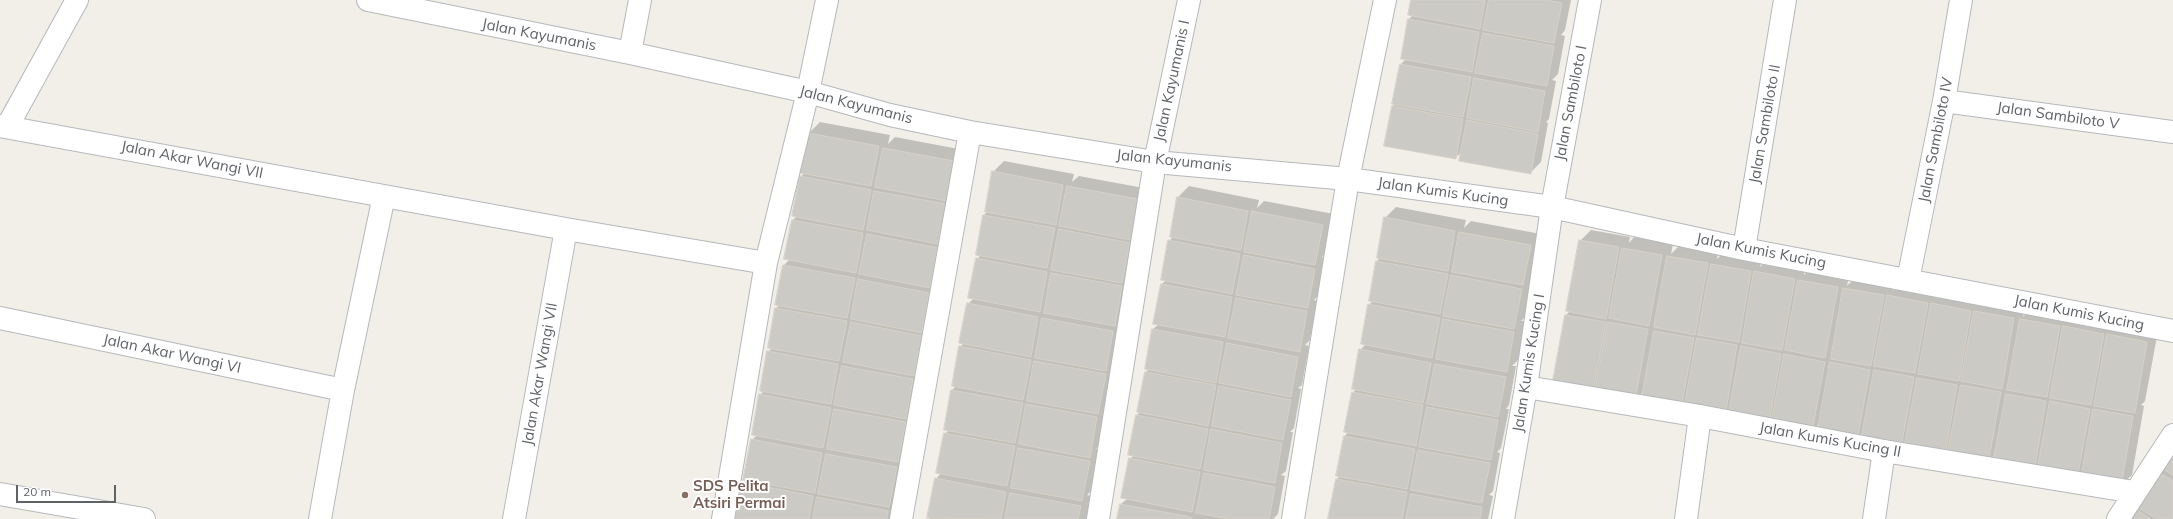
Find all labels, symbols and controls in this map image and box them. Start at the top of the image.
street label: Jalan Kayumanis [480,15,598,55]
street label: Jalan Kayumanis I [1150,18,1194,144]
street label: Jalan Sambiloto I [1551,44,1591,162]
street label: Jalan Sambiloto II [1746,63,1784,185]
street label: Jalan Sambiloto IV [1915,76,1957,204]
street label: Jalan Kayumanis [797,82,915,128]
street label: Jalan Sambiloto V [1996,98,2120,134]
street label: Jalan Akar Wangi VII [119,137,265,183]
street label: Jalan Kayumanis [1115,146,1233,176]
street label: Jalan Kumis Kucing [1376,174,1510,210]
street label: Jalan Kumis Kucing [1694,230,1828,272]
street label: Jalan Kumis Kucing I [1509,292,1549,434]
street label: Jalan Kumis Kucing [2012,292,2146,334]
street label: Jalan Akar Wangi VII [519,301,561,447]
street label: Jalan Akar Wangi VI [101,331,243,377]
street label: Jalan Kumis Kucing II [1758,419,1902,461]
scale bar [18,477,118,503]
place label: SDS Pelita Atsiri Permai [693,477,785,512]
text: 20 m [23,484,51,499]
marker: SDS Pelita Atsiri Permai [680,490,690,500]

